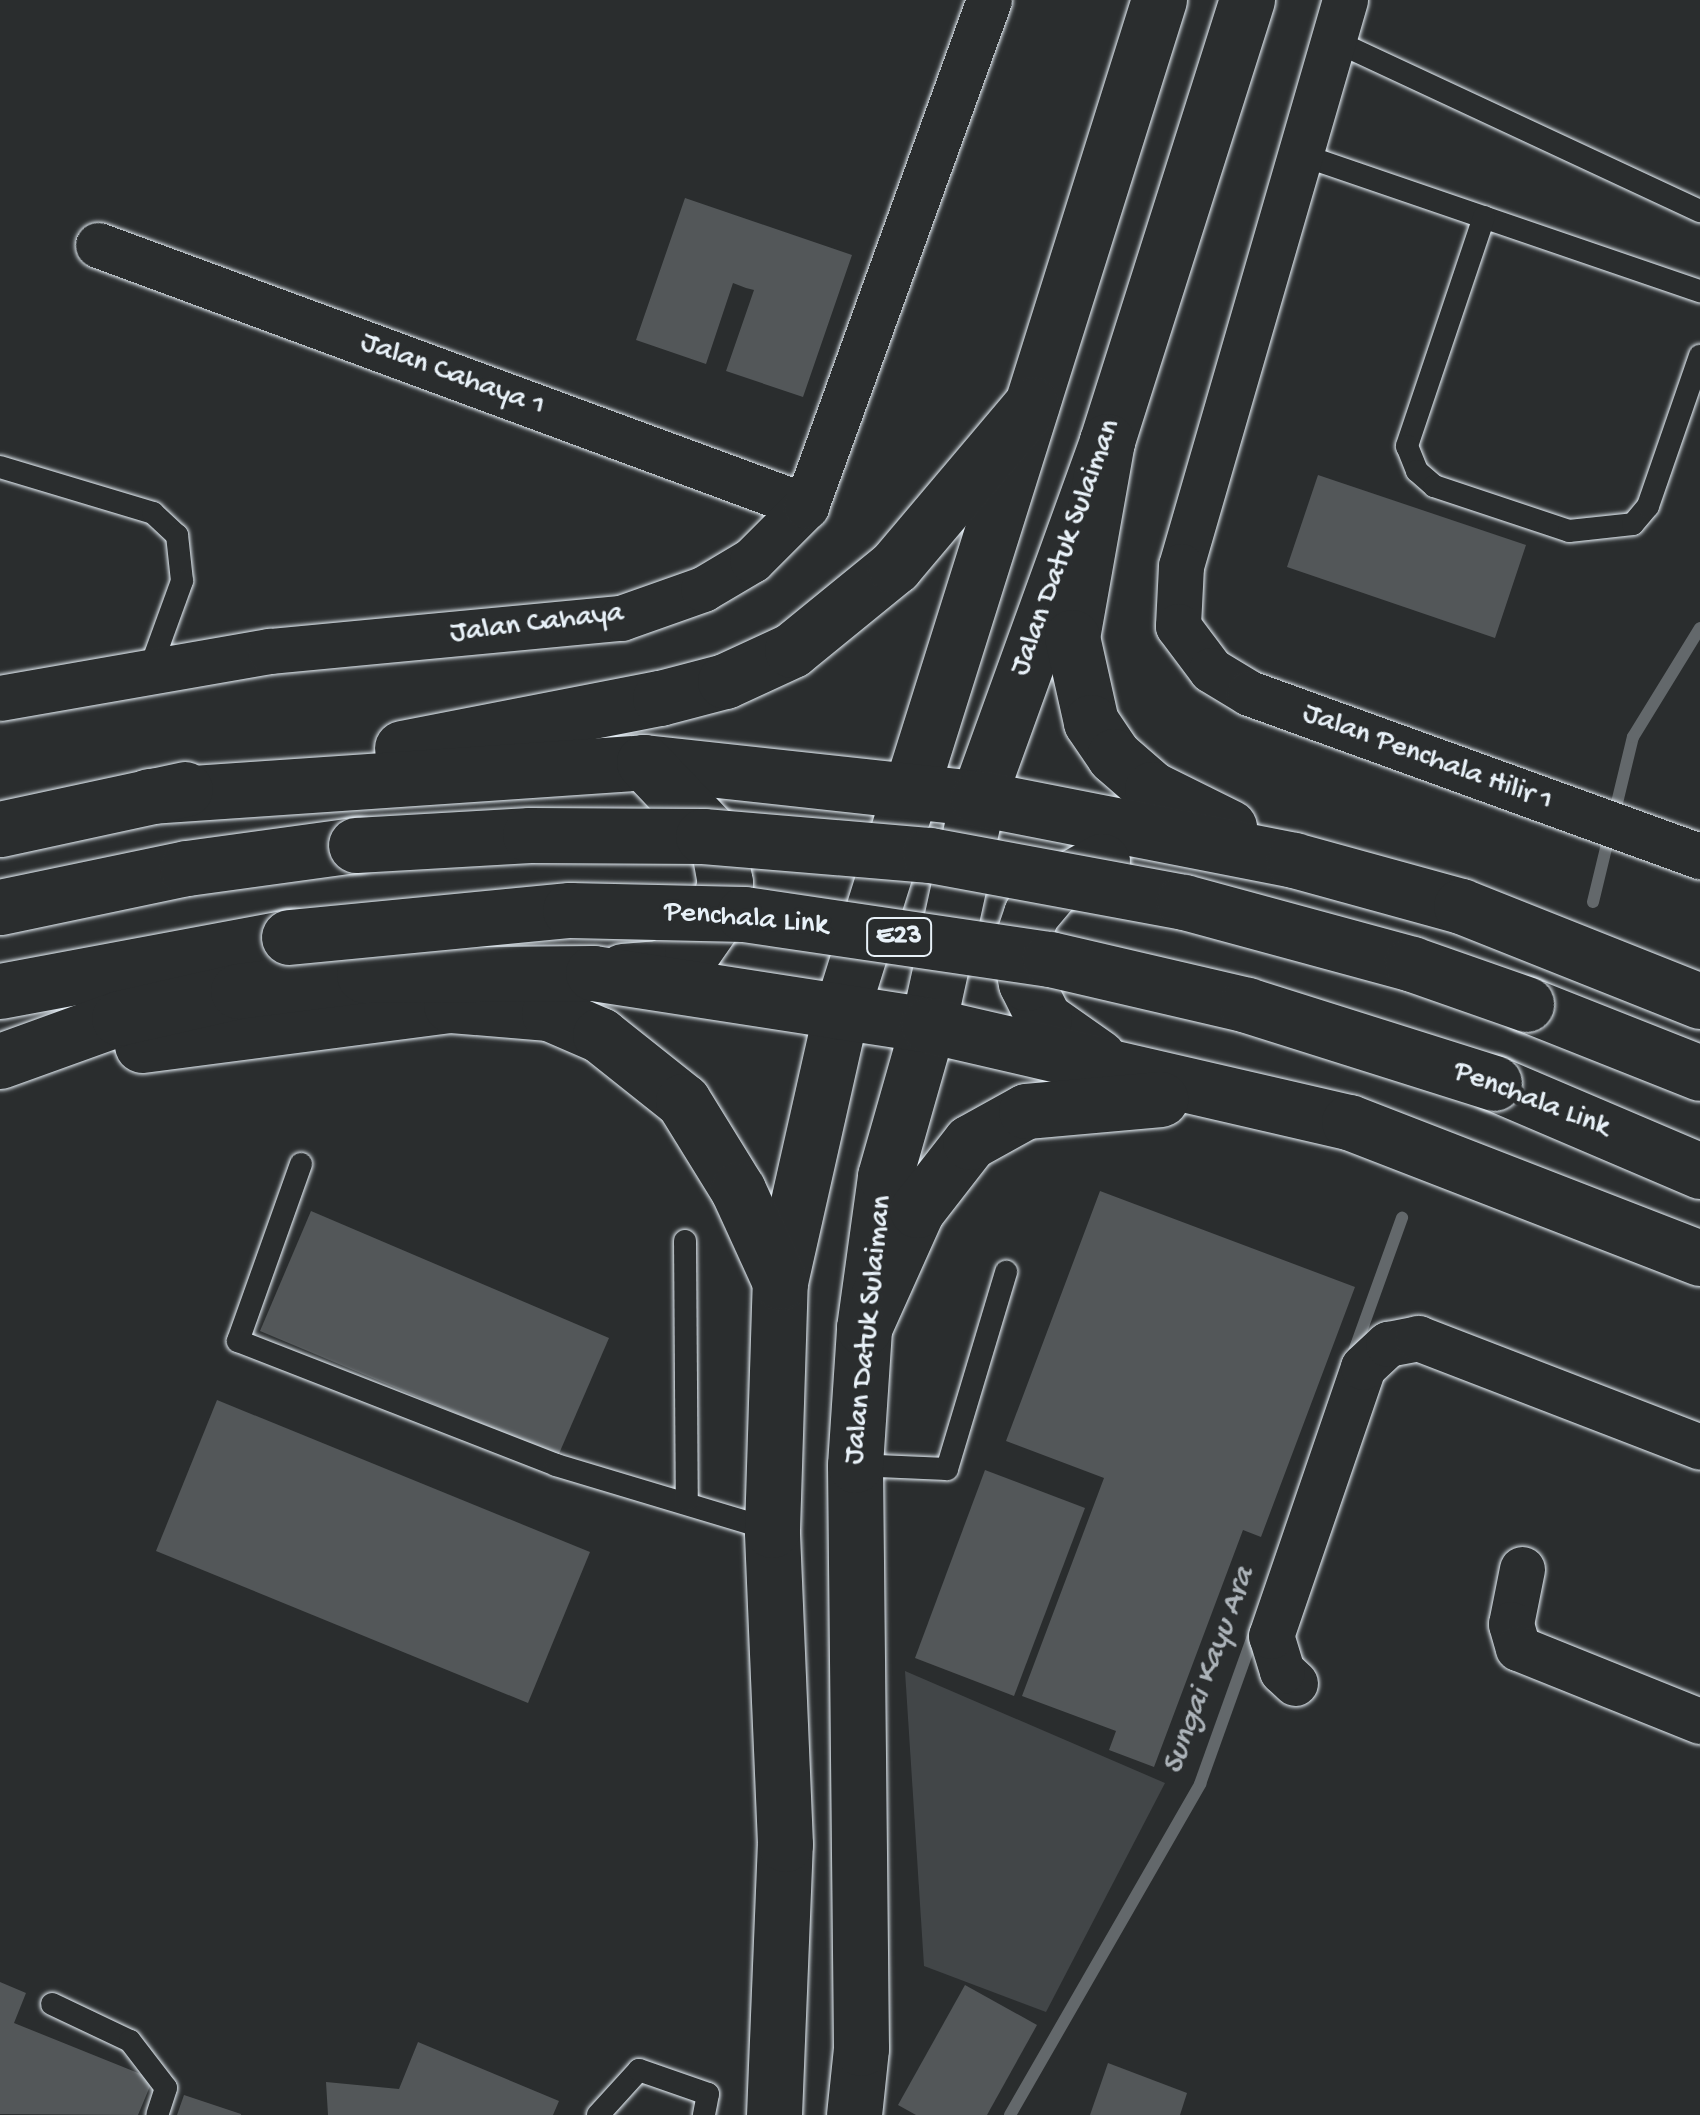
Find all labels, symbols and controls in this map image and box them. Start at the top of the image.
street label: Jalan Cahaya 1 [355,326,549,426]
street label: Jalan Datuk Sulaiman [1004,415,1130,681]
street label: Jalan Cahaya [448,597,626,653]
street label: Jalan Penchala Hilir 1 [1297,697,1557,821]
street label: Penchala Link [662,895,830,945]
road number: E23 [864,914,934,960]
street label: Penchala Link [1448,1055,1614,1147]
street label: Jalan Datuk Sulaiman [838,1194,902,1466]
water label: Sungai Kayu Ara [1155,1562,1265,1780]

